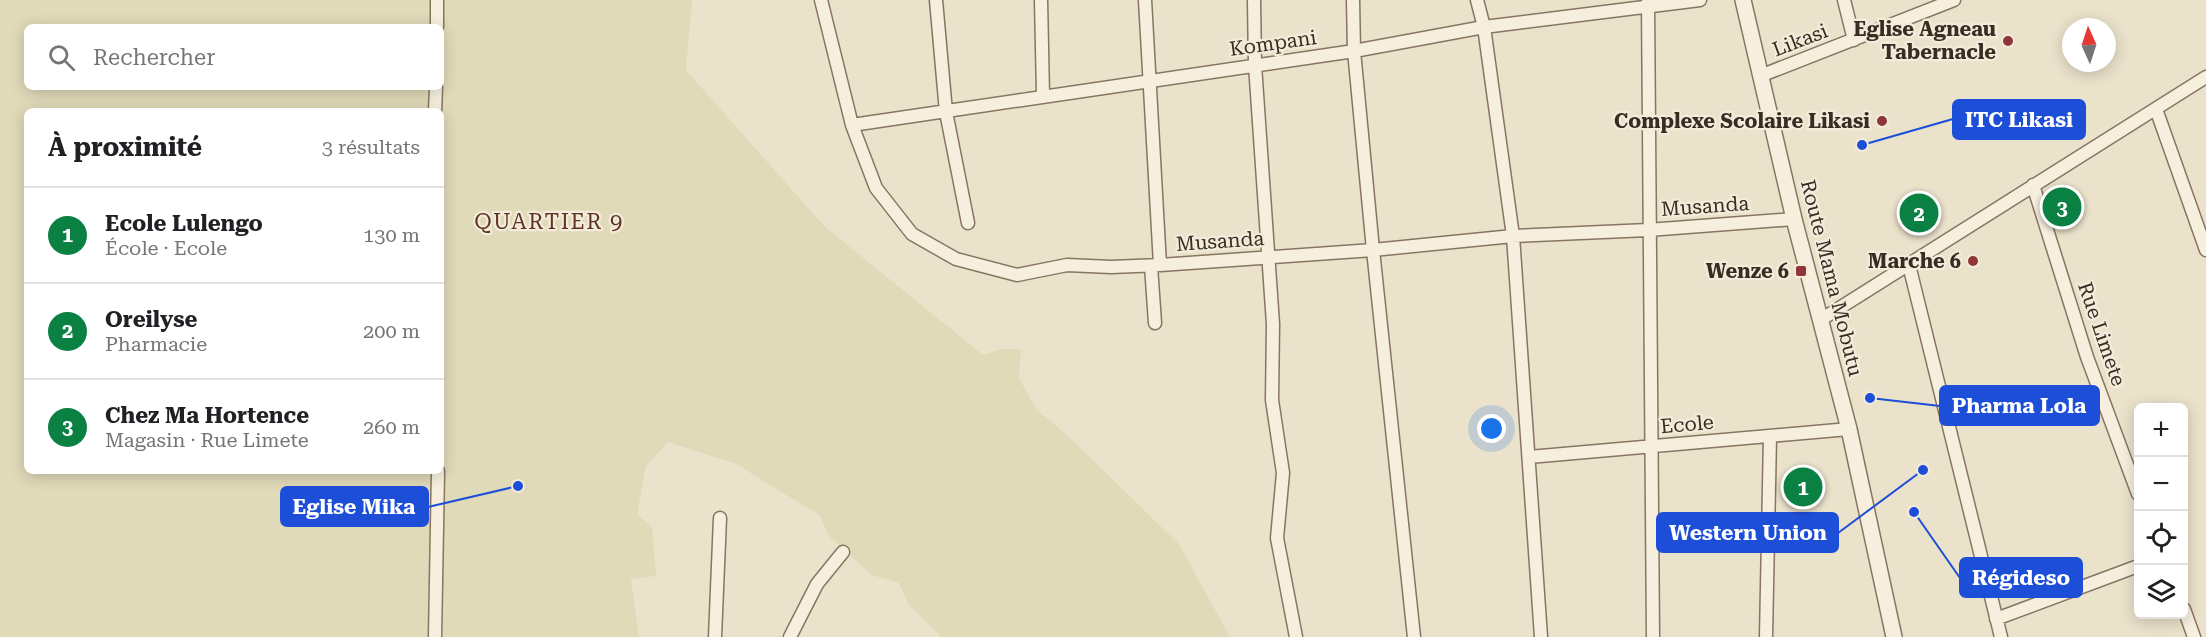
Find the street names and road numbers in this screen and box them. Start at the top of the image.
street label: Likasi [1769,18,1831,62]
street label: Kompani [1228,25,1318,61]
street label: Route Mama Mobutu [1796,177,1868,379]
street label: Musanda [1660,191,1750,221]
street label: Musanda [1175,226,1265,256]
street label: Rue Limete [2073,279,2131,389]
street label: Ecole [1659,410,1715,438]

